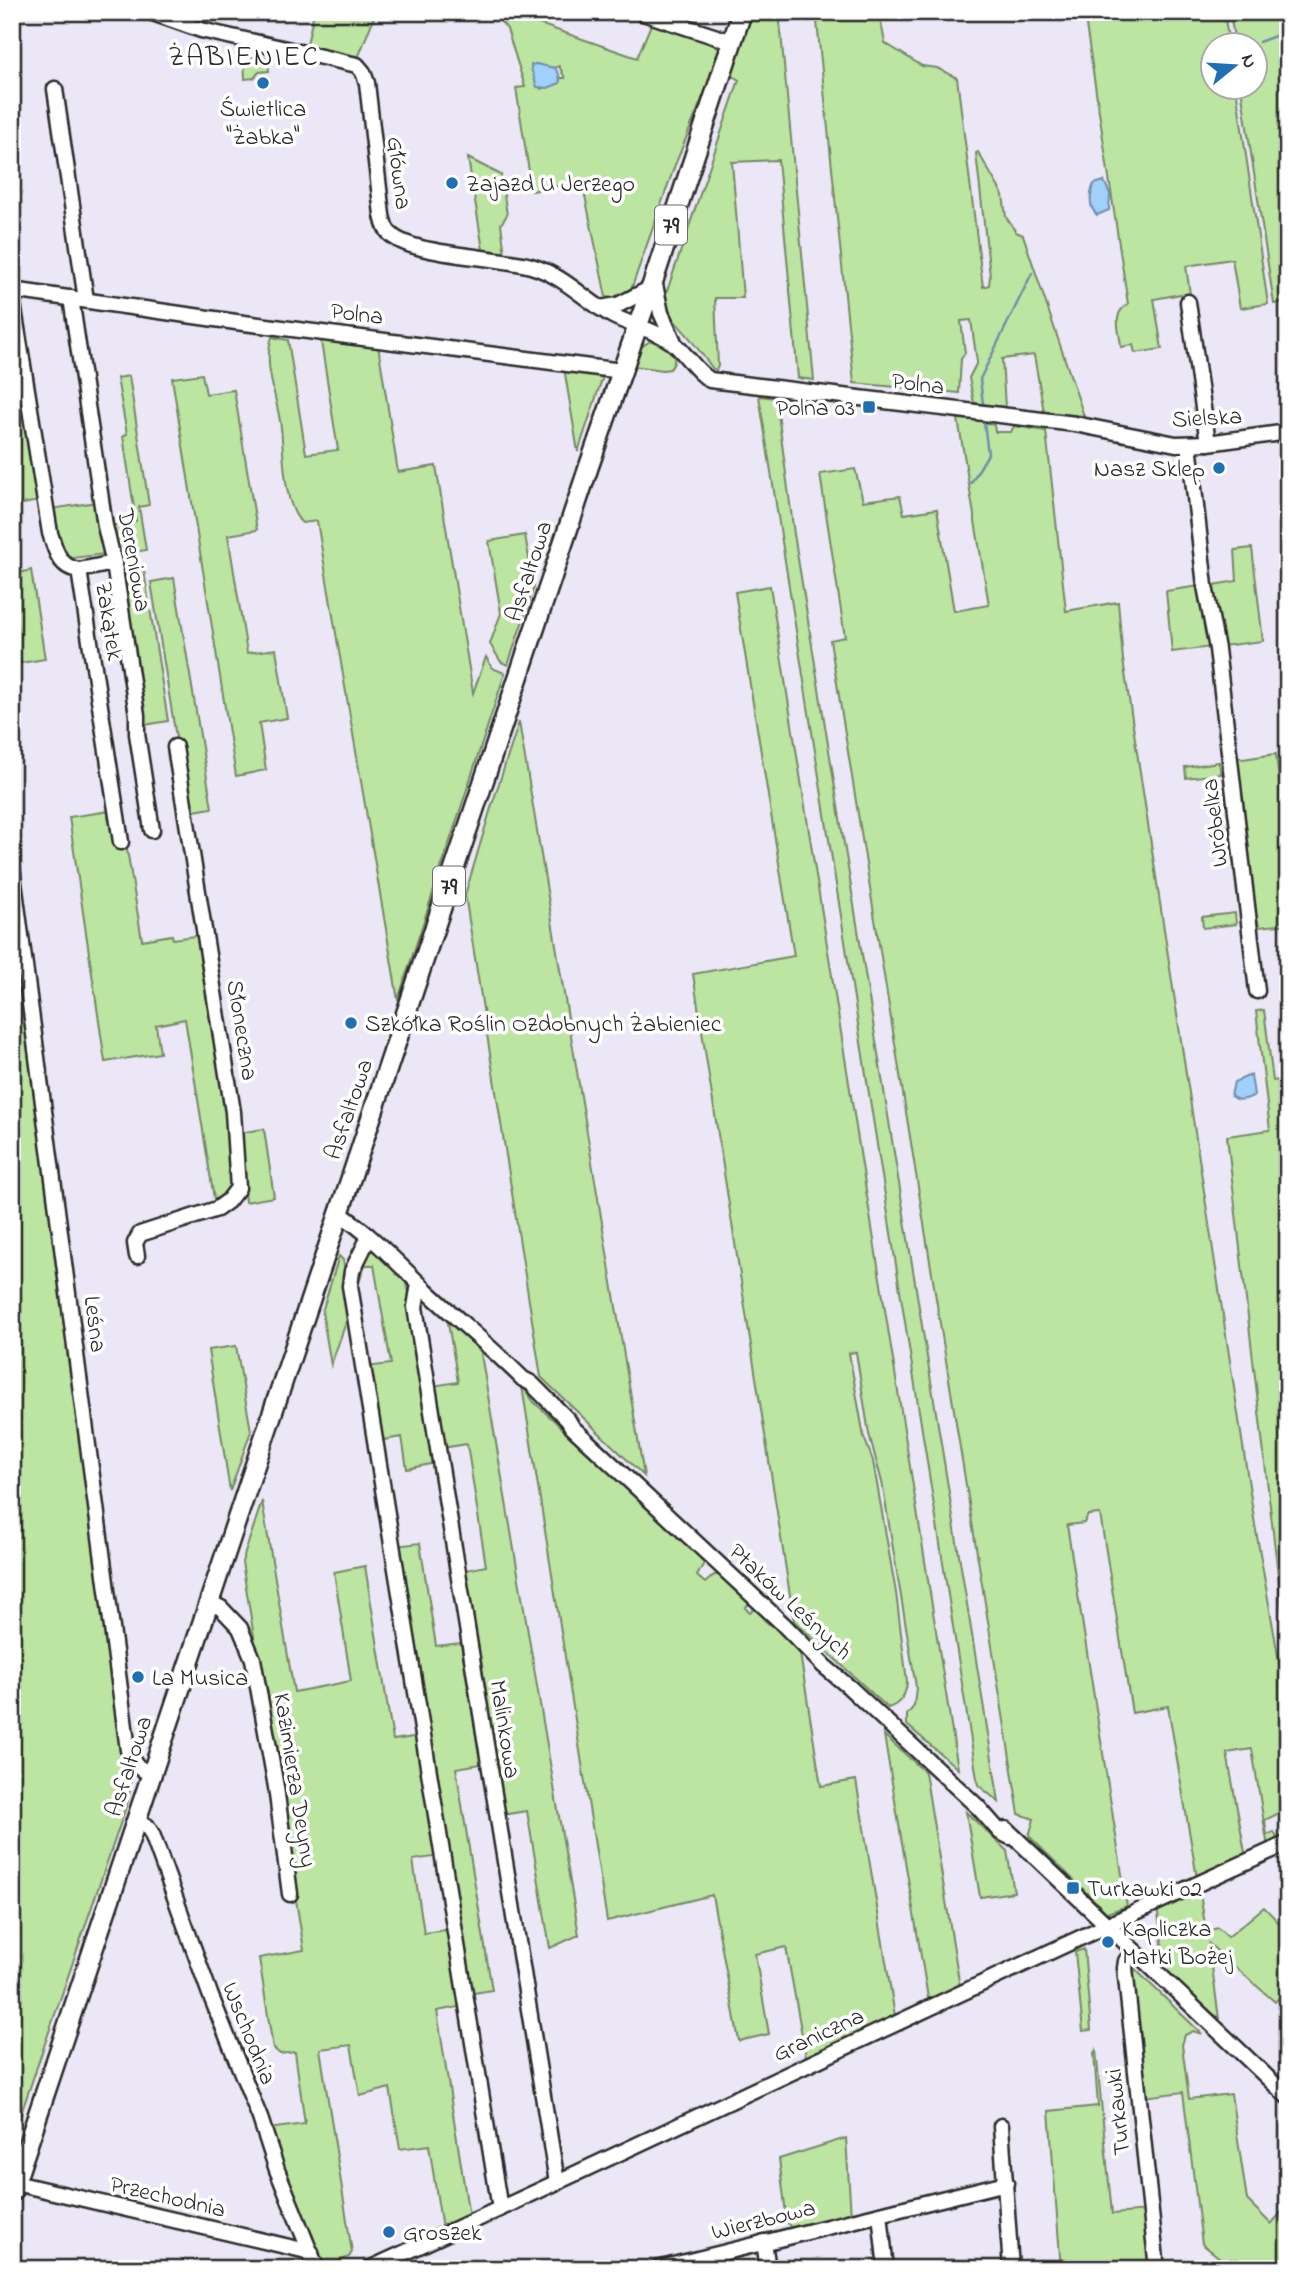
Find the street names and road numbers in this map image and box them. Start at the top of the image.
street label: Główna [376,135,419,212]
road number: 79 [655,206,687,244]
street label: Polna [328,295,385,336]
street label: Polna [889,365,946,406]
street label: Sielska [1171,400,1243,439]
street label: Dereniowa [106,505,159,615]
street label: Asfaltowa [498,517,563,627]
street label: Zakątek [84,579,131,664]
street label: Wróbelka [1194,777,1239,869]
road number: 79 [433,866,465,906]
street label: Słoneczna [215,978,266,1083]
street label: Asfaltowa [317,1055,384,1165]
street label: Leśna [73,1294,114,1355]
street label: Ptaków Leśnych [719,1536,859,1670]
street label: Malinkowa [478,1678,529,1781]
street label: Kazimierza Deyny [261,1691,325,1870]
street label: Asfaltowa [98,1712,163,1822]
street label: Wschodnia [211,1977,284,2091]
street label: Graniczna [768,2000,870,2073]
street label: Turkawki [1098,2067,1141,2157]
street label: Przechodnia [106,2168,229,2229]
street label: Wierzbowa [708,2192,819,2251]

